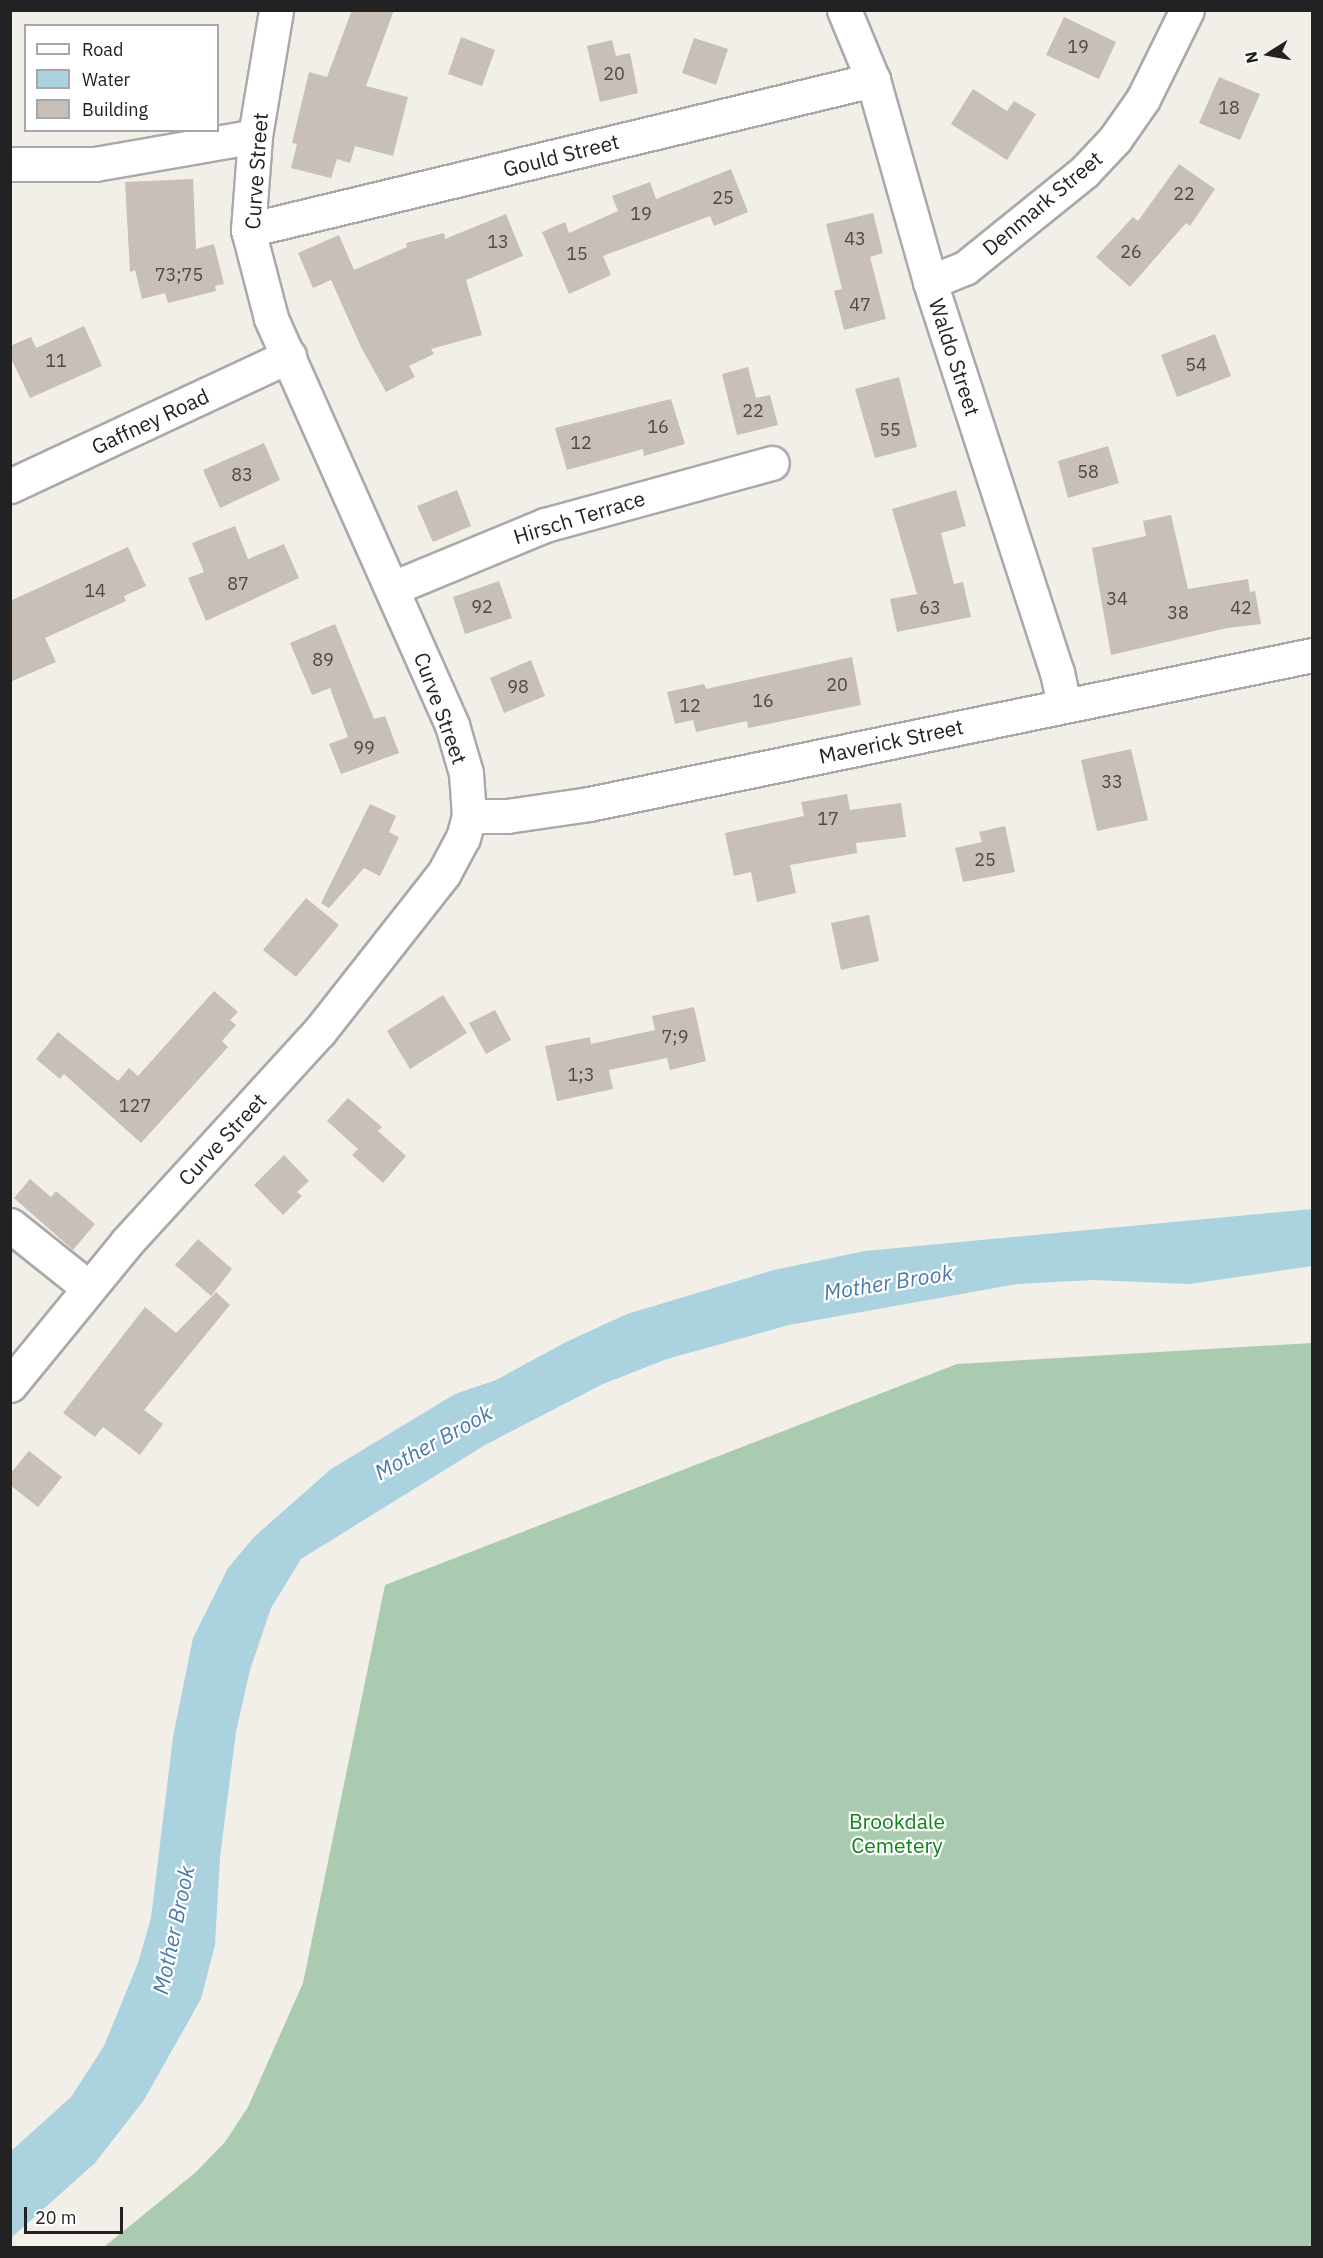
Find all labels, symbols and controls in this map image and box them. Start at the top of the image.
legend [24,24,219,132]
north arrow [1239,24,1299,84]
house number: 19 [1067,36,1089,58]
text: Road [82,38,123,61]
text: N [1240,50,1262,65]
house number: 20 [603,63,625,85]
text: Water [82,68,130,91]
house number: 18 [1218,97,1240,119]
text: Building [82,98,148,121]
street label: Curve Street [239,112,273,230]
street label: Gould Street [500,128,622,182]
street label: Denmark Street [977,146,1107,260]
house number: 22 [1173,183,1195,205]
house number: 25 [712,187,734,209]
house number: 19 [630,203,652,225]
house number: 43 [844,228,866,250]
house number: 13 [487,231,509,253]
house number: 26 [1120,241,1142,263]
house number: 15 [566,243,588,265]
house number: 73;75 [155,264,203,286]
house number: 47 [849,294,871,316]
street label: Waldo Street [924,295,986,419]
house number: 11 [45,350,67,372]
house number: 54 [1185,354,1207,376]
street label: Gaffney Road [87,383,213,459]
house number: 22 [742,400,764,422]
house number: 16 [647,416,669,438]
house number: 55 [879,419,901,441]
house number: 12 [570,432,592,454]
house number: 58 [1077,461,1099,483]
house number: 83 [231,464,253,486]
street label: Hirsch Terrace [510,485,648,549]
house number: 87 [227,573,249,595]
house number: 14 [84,580,106,602]
house number: 34 [1106,588,1128,610]
house number: 92 [471,596,493,618]
house number: 63 [919,597,941,619]
house number: 42 [1230,597,1252,619]
house number: 38 [1167,602,1189,624]
house number: 89 [312,649,334,671]
street label: Curve Street [409,649,473,767]
house number: 20 [826,674,848,696]
house number: 98 [507,676,529,698]
house number: 16 [752,690,774,712]
house number: 12 [679,695,701,717]
street label: Maverick Street [817,713,965,769]
house number: 99 [353,737,375,759]
house number: 33 [1101,771,1123,793]
house number: 17 [817,808,839,830]
house number: 25 [974,849,996,871]
house number: 7;9 [662,1026,688,1048]
house number: 1;3 [568,1064,594,1086]
street label: Curve Street [173,1088,271,1190]
house number: 127 [119,1095,151,1117]
water label: Mother Brook [822,1259,954,1305]
water label: Mother Brook [370,1399,496,1485]
park label: Brookdale Cemetery [849,1808,945,1858]
water label: Mother Brook [147,1863,199,1997]
scale bar [27,2195,126,2233]
text: 20 m [35,2206,77,2229]

